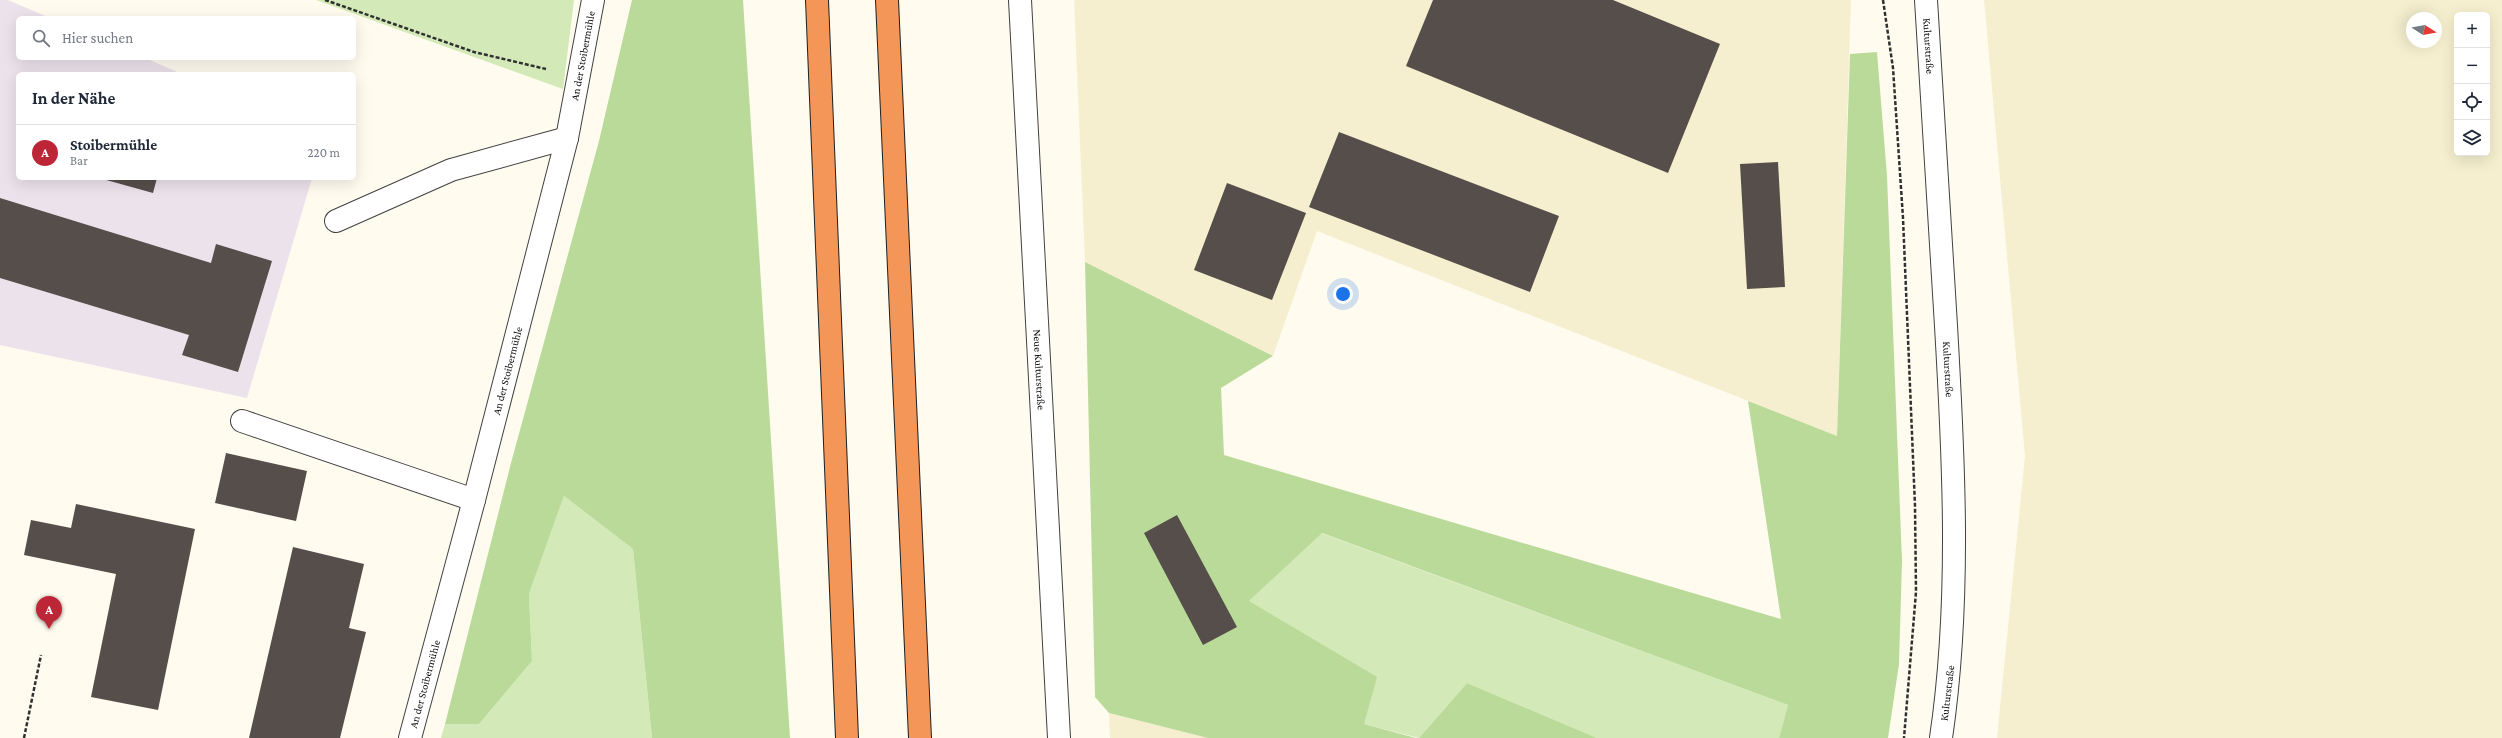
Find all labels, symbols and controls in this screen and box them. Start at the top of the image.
street label: An der Stoibermühle [568,10,597,101]
north arrow [2406,12,2442,48]
map controls [2454,12,2490,156]
button: + [2454,12,2490,48]
search box [16,16,356,60]
street label: Kulturstraße [1921,18,1937,74]
icon: search [30,27,52,49]
text: Hier suchen [62,30,133,46]
button: − [2454,48,2490,84]
button: locate [2454,84,2490,120]
text: In der Nähe [32,89,115,108]
button: layers [2454,120,2490,156]
text: Stoibermühle [70,137,157,153]
text: A [41,145,49,160]
text: 220 m [307,145,340,160]
text: Bar [70,153,88,168]
your location [1333,284,1353,304]
street label: An der Stoibermühle [490,325,524,416]
street label: Neue Kulturstraße [1031,329,1048,410]
street label: Kulturstraße [1941,341,1956,398]
pin: A [36,596,62,629]
street label: An der Stoibermühle [407,638,442,729]
street label: Kulturstraße [1938,664,1956,721]

